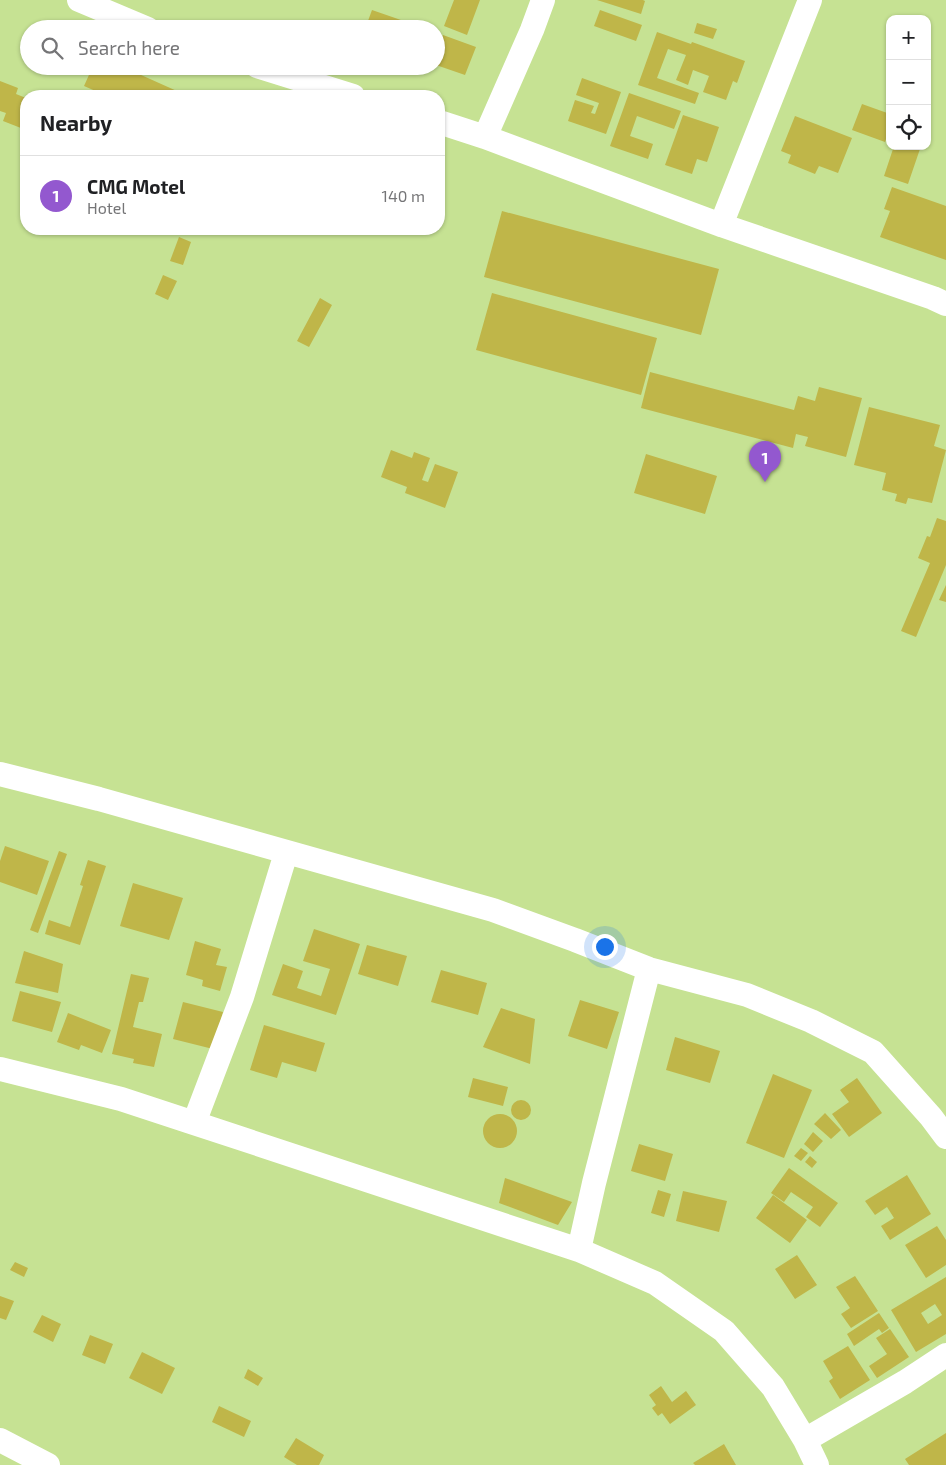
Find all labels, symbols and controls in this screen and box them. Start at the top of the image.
map controls [886,15,931,150]
button: + [886,15,931,60]
search box [20,20,445,75]
icon: search [38,34,66,62]
text: Search here [78,36,180,59]
button: − [886,60,931,105]
button: locate [886,105,931,150]
text: Nearby [40,110,112,135]
text: CMG Motel [87,175,185,198]
text: 1 [53,186,59,205]
text: 140 m [382,186,425,205]
text: Hotel [87,198,126,217]
pin: 1 [749,441,781,482]
your location [592,934,618,960]

